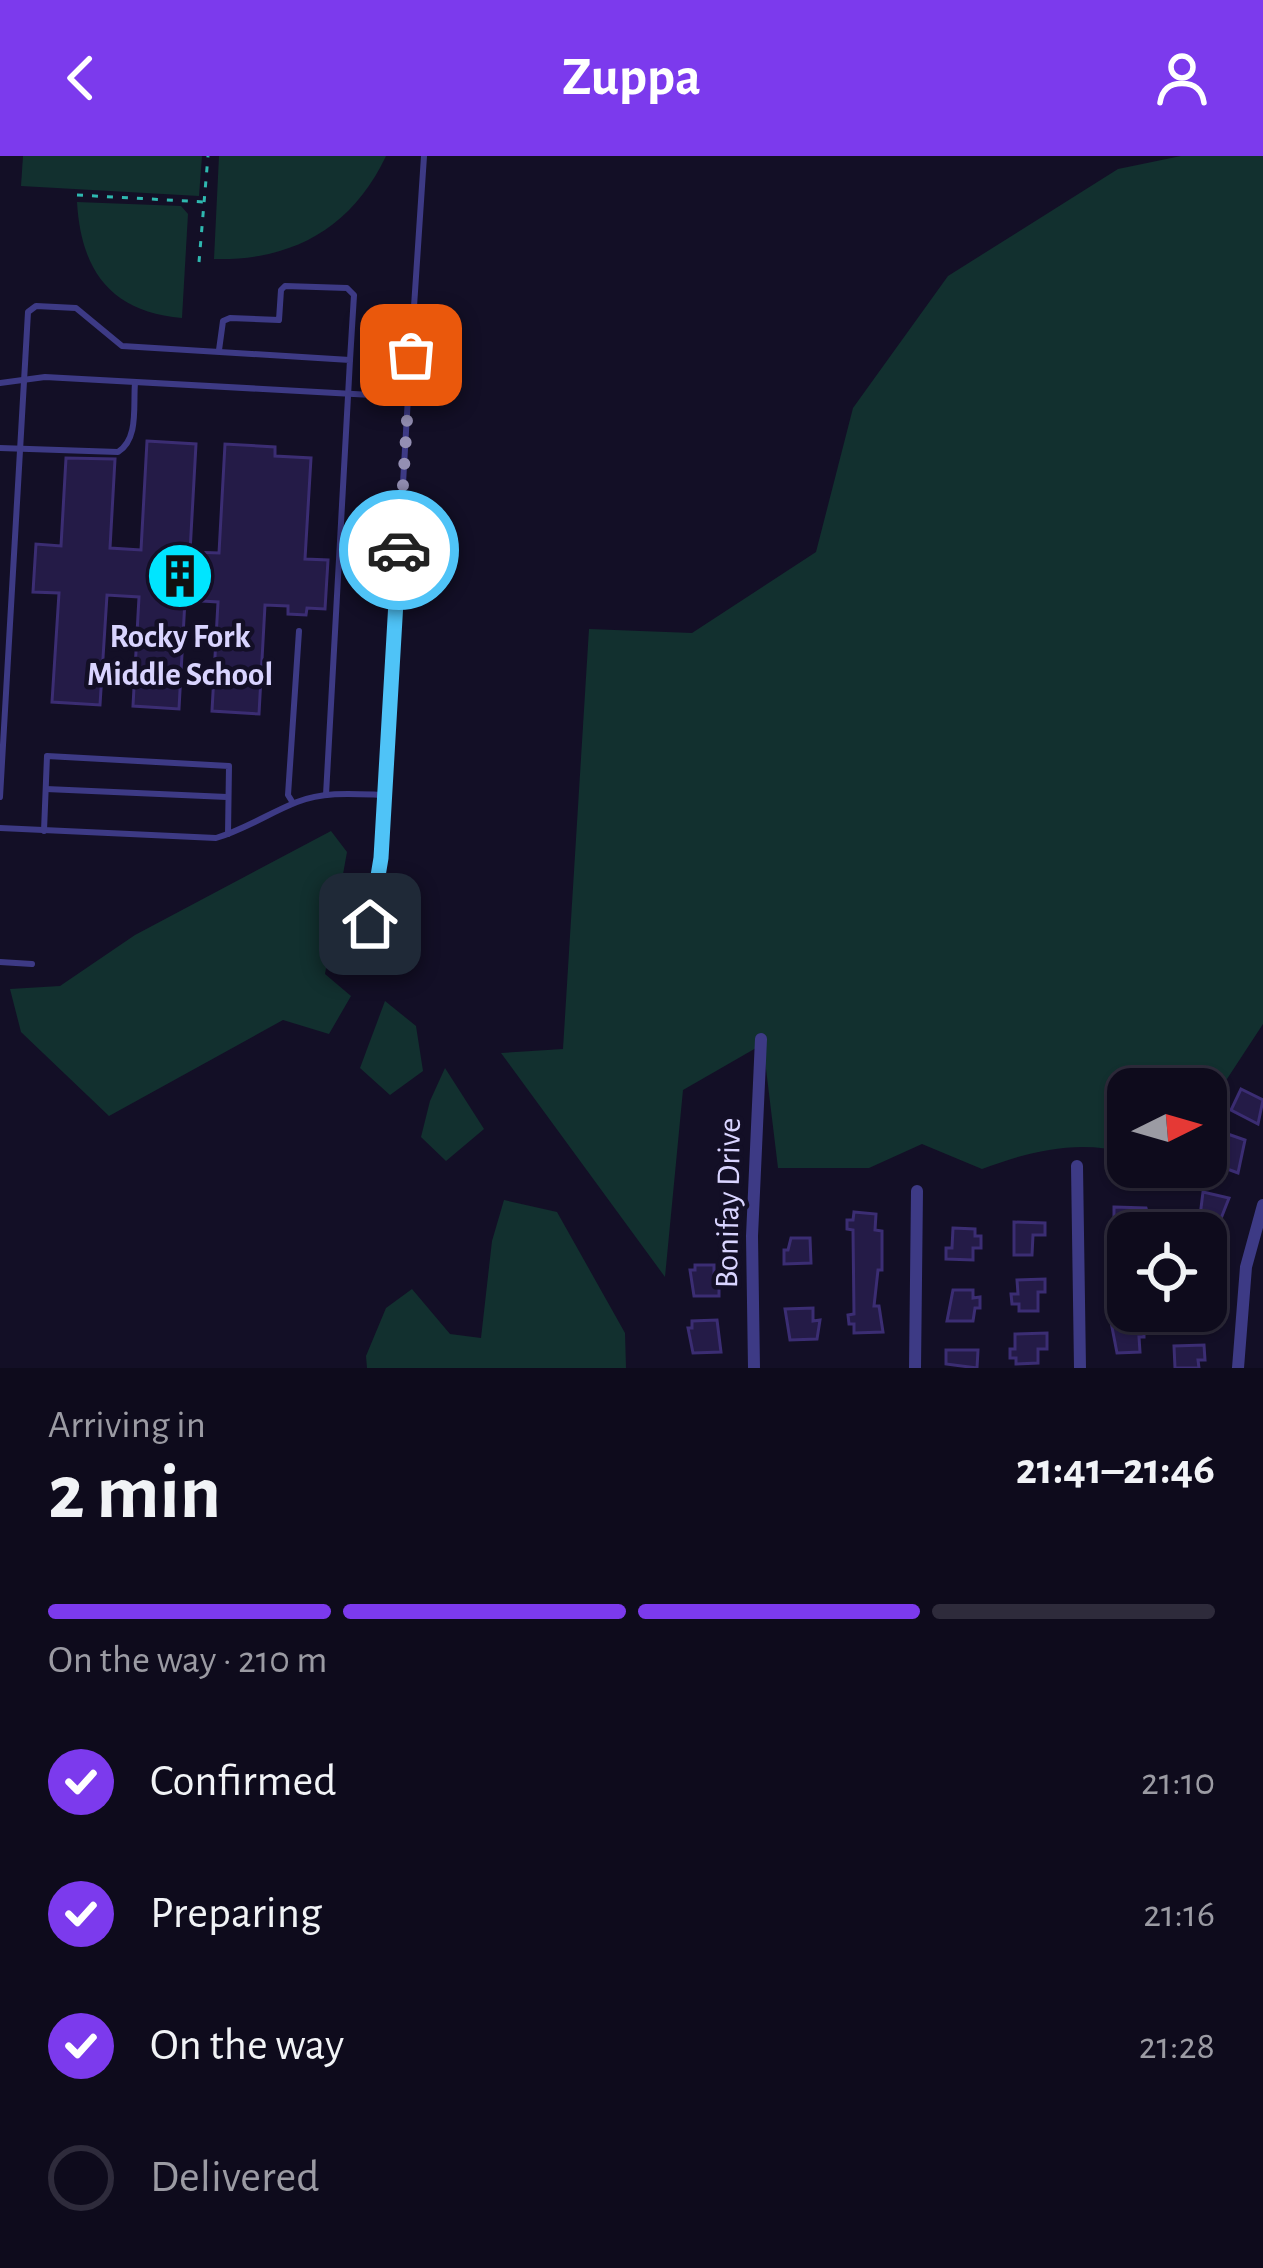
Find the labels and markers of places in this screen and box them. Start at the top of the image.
pin [360,304,462,406]
building icon: Rocky Fork Middle School [145,541,215,611]
place label: Rocky Fork Middle School [87,621,273,692]
pin [319,873,421,975]

